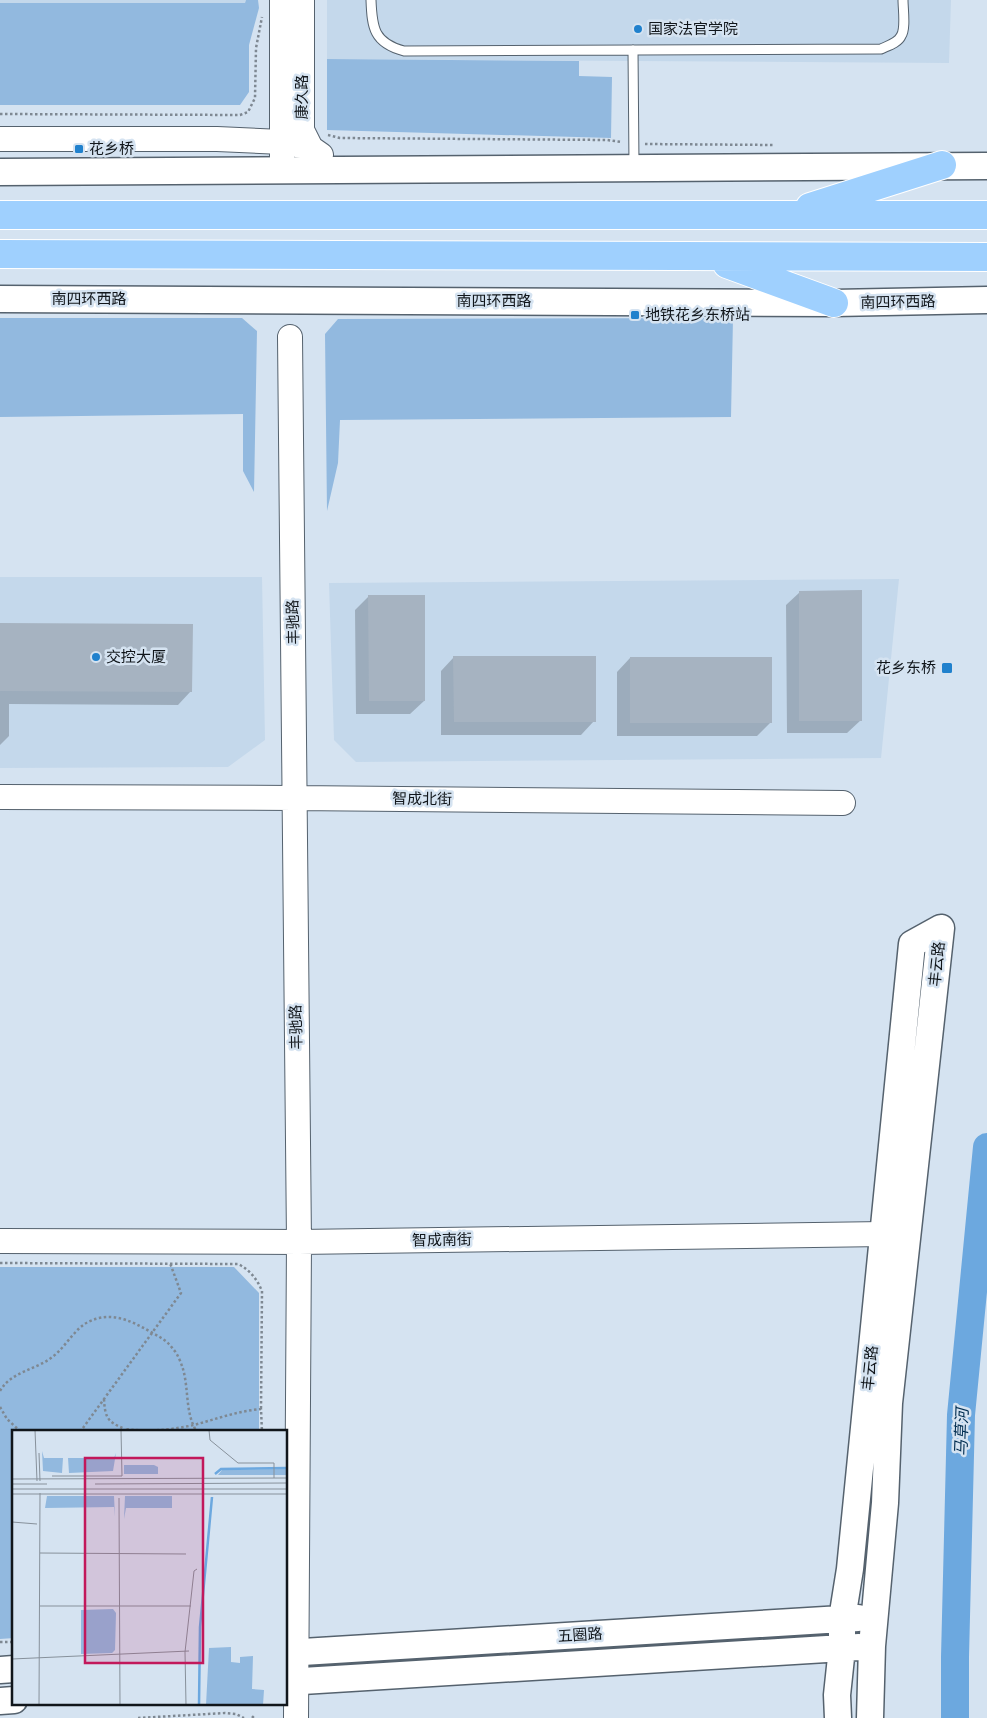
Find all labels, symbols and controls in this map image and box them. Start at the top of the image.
place label: 国家法官学院 [648,20,738,37]
marker: 国家法官学院 [632,23,644,35]
street label: 康久路 [293,74,310,120]
place label: 花乡桥 [89,140,134,157]
marker: 花乡桥 [73,143,85,155]
street label: 南四环西路 [51,290,127,307]
street label: 南四环西路 [456,292,532,309]
street label: 南四环西路 [860,292,936,311]
place label: 地铁花乡东桥站 [645,306,750,323]
marker: 地铁花乡东桥站 [629,309,641,321]
street label: 丰驰路 [284,599,301,645]
place label: 交控大厦 [106,648,166,665]
marker: 交控大厦 [90,651,102,663]
place label: 花乡东桥 [876,659,936,676]
marker: 花乡东桥 [940,661,954,675]
street label: 智成北街 [392,789,452,808]
street label: 丰云路 [926,941,947,987]
street label: 丰驰路 [287,1004,304,1050]
street label: 智成南街 [412,1230,472,1249]
street label: 丰云路 [859,1345,880,1391]
water label: 马草河 [952,1405,971,1456]
inset map [12,1430,288,1706]
street label: 五圈路 [557,1624,603,1645]

